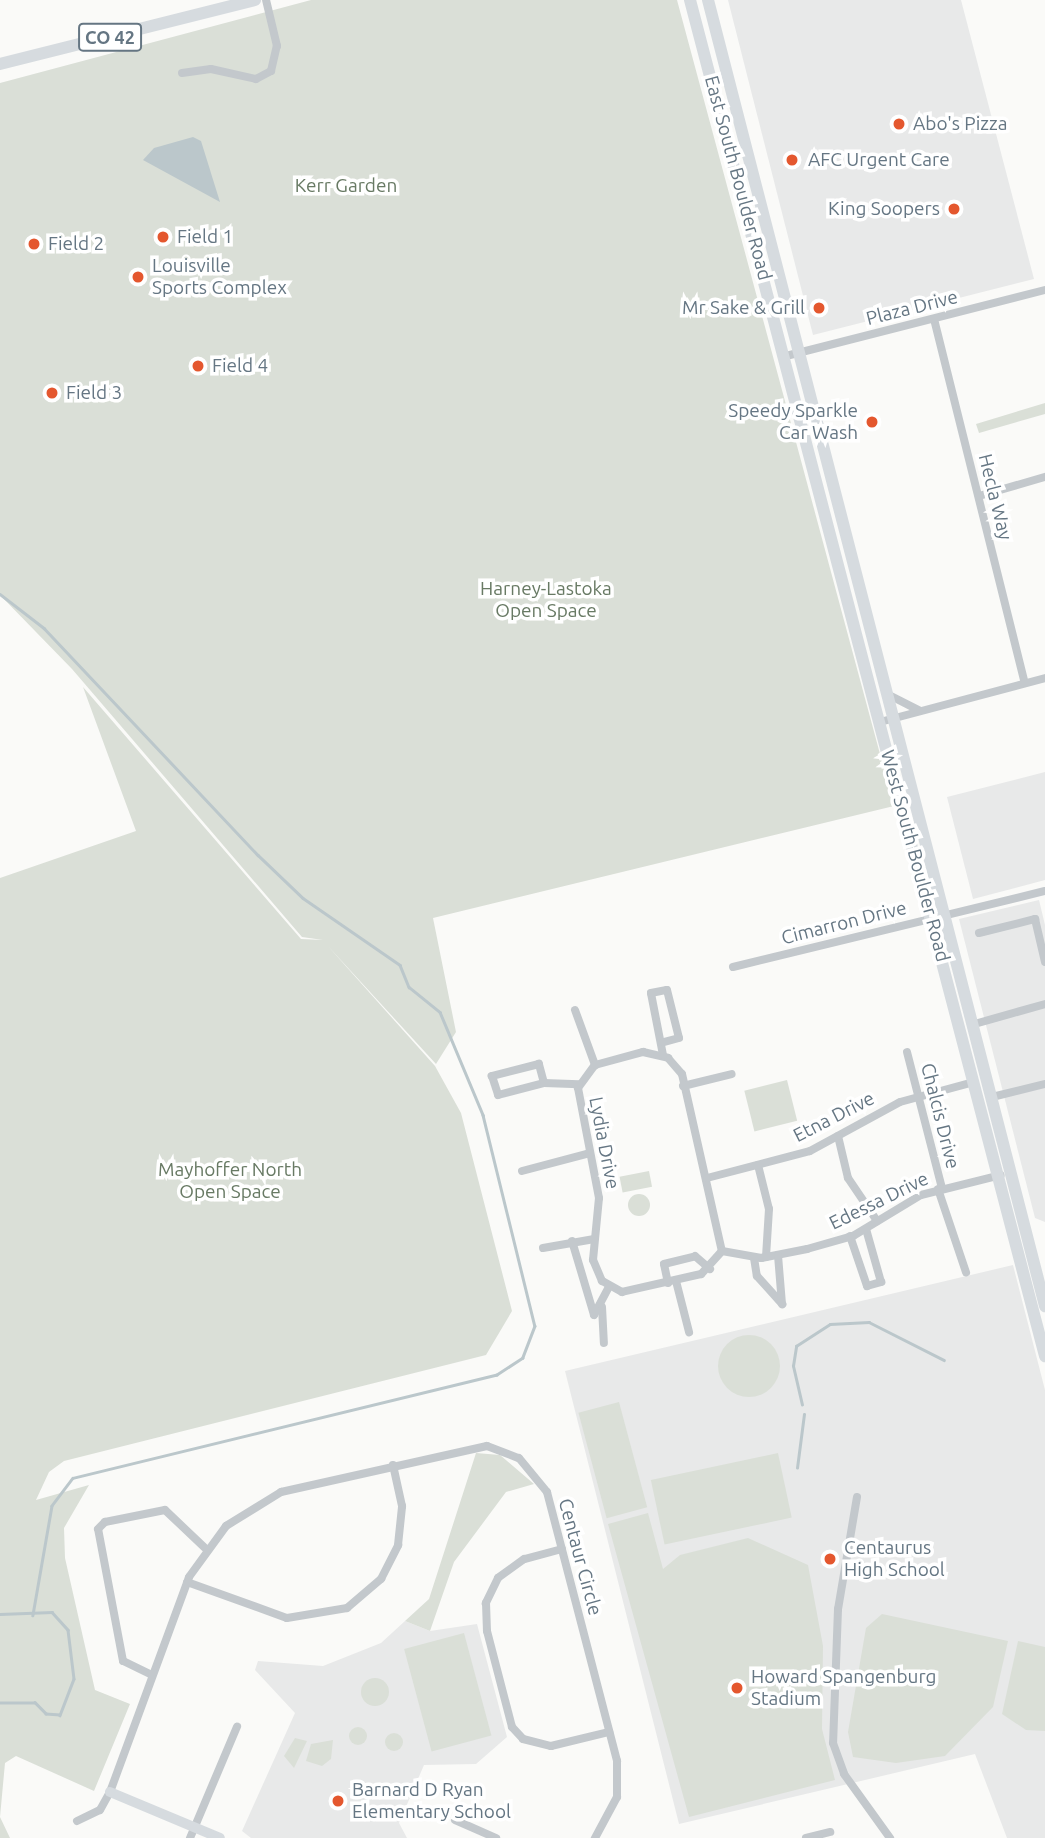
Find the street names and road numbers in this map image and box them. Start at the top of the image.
road number: CO 42 [77,22,143,52]
street label: East South Boulder Road [700,73,776,283]
street label: Plaza Drive [864,286,960,330]
street label: Hecla Way [973,452,1017,542]
street label: West South Boulder Road [876,748,954,964]
street label: Cimarron Drive [779,896,909,950]
street label: Chalcis Drive [916,1061,964,1171]
street label: Etna Drive [790,1087,878,1147]
street label: Lydia Drive [584,1095,624,1191]
street label: Edessa Drive [826,1167,932,1235]
street label: Centaur Circle [553,1496,607,1618]

